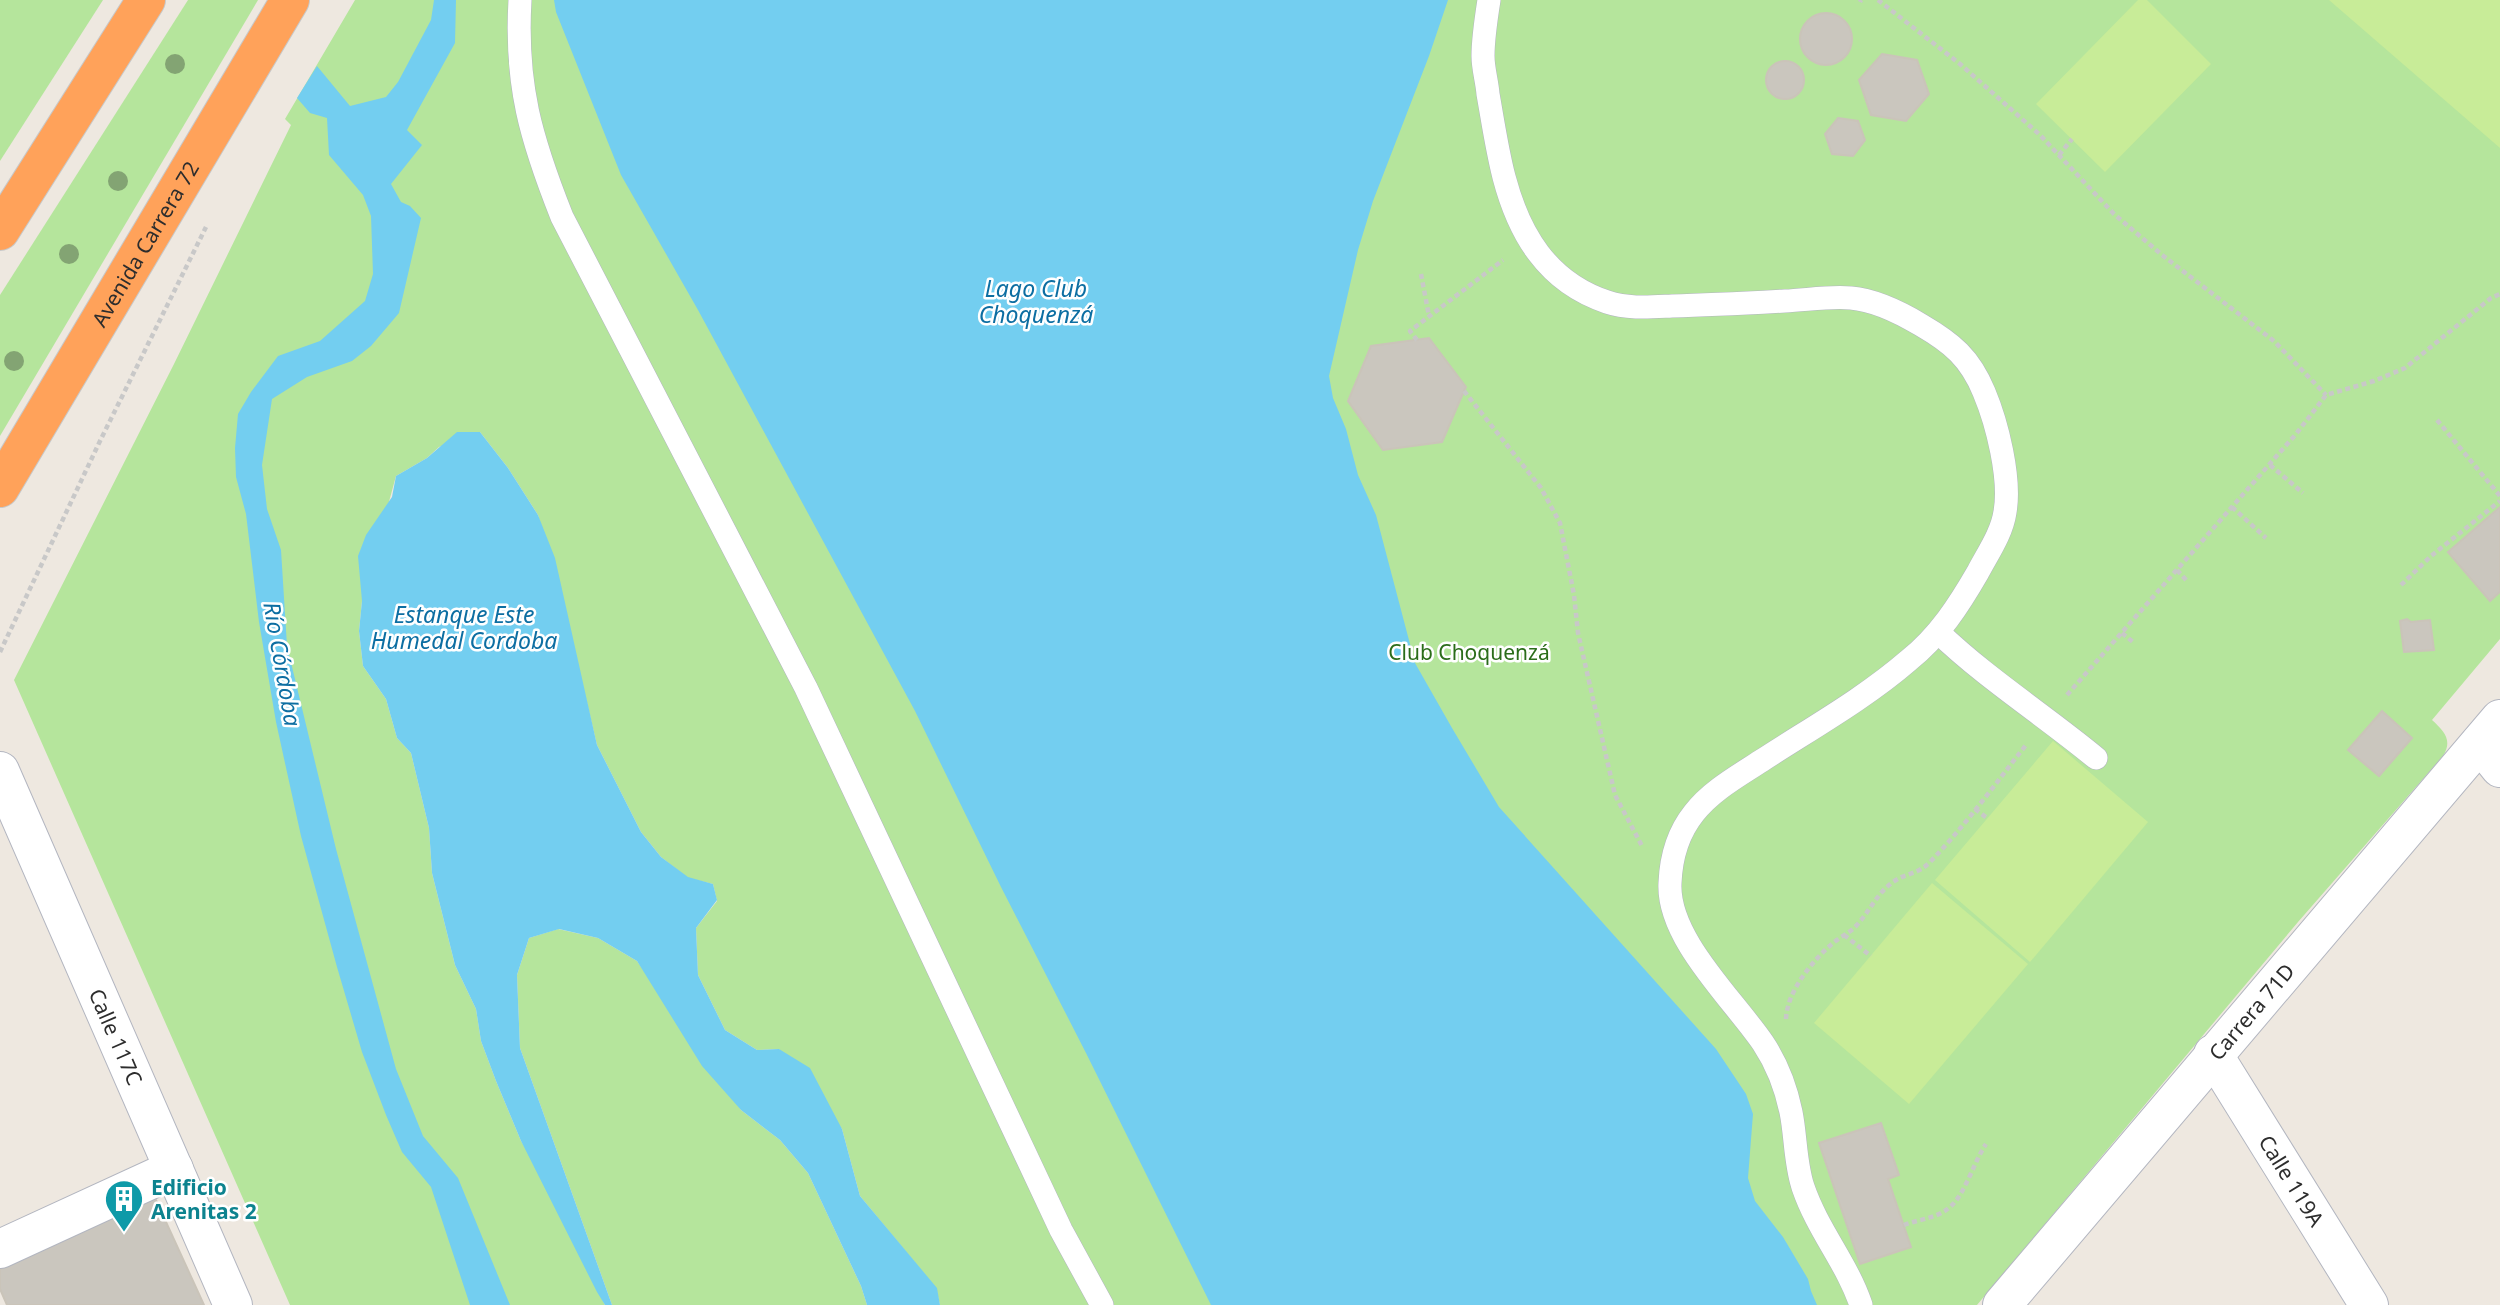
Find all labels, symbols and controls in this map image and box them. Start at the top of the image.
street label: Avenida Carrera 72 [85,156,205,332]
water label: Lago Club Choquenzá [979,272,1093,330]
water label: Estanque Este Humedal Cordoba [371,598,557,656]
water label: Río Córdoba [256,599,310,729]
park label: Club Choquenzá [1388,638,1550,666]
street label: Carrera 71D [2202,957,2300,1066]
street label: Calle 117C [83,984,149,1089]
street label: Calle 119A [2253,1130,2331,1232]
place label: Edificio Arenitas 2 [151,1173,257,1225]
building icon: Edificio Arenitas 2 [103,1178,145,1233]

